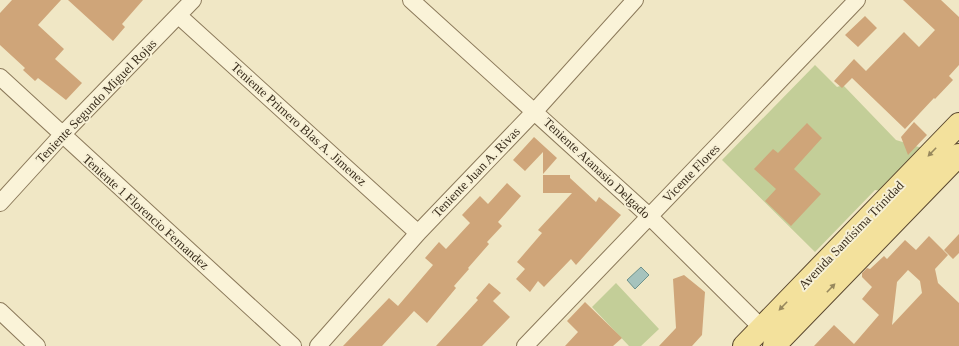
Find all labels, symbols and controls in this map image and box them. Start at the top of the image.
street label: Teniente Segundo Miguel Rojas [33,36,159,166]
street label: Teniente Primero Blas A. Jimenez [228,59,370,189]
street label: Teniente Atanasio Delgado [540,115,654,221]
street label: Teniente Juan A. Rivas [429,124,523,220]
street label: Vicente Flores [659,141,723,205]
one-way arrow [927,147,937,157]
street label: Teniente 1 Florencio Fernandez [80,151,212,273]
street label: Avenida Santísima Trinidad [795,177,907,292]
one-way arrow [826,283,835,293]
one-way arrow [778,301,788,311]

